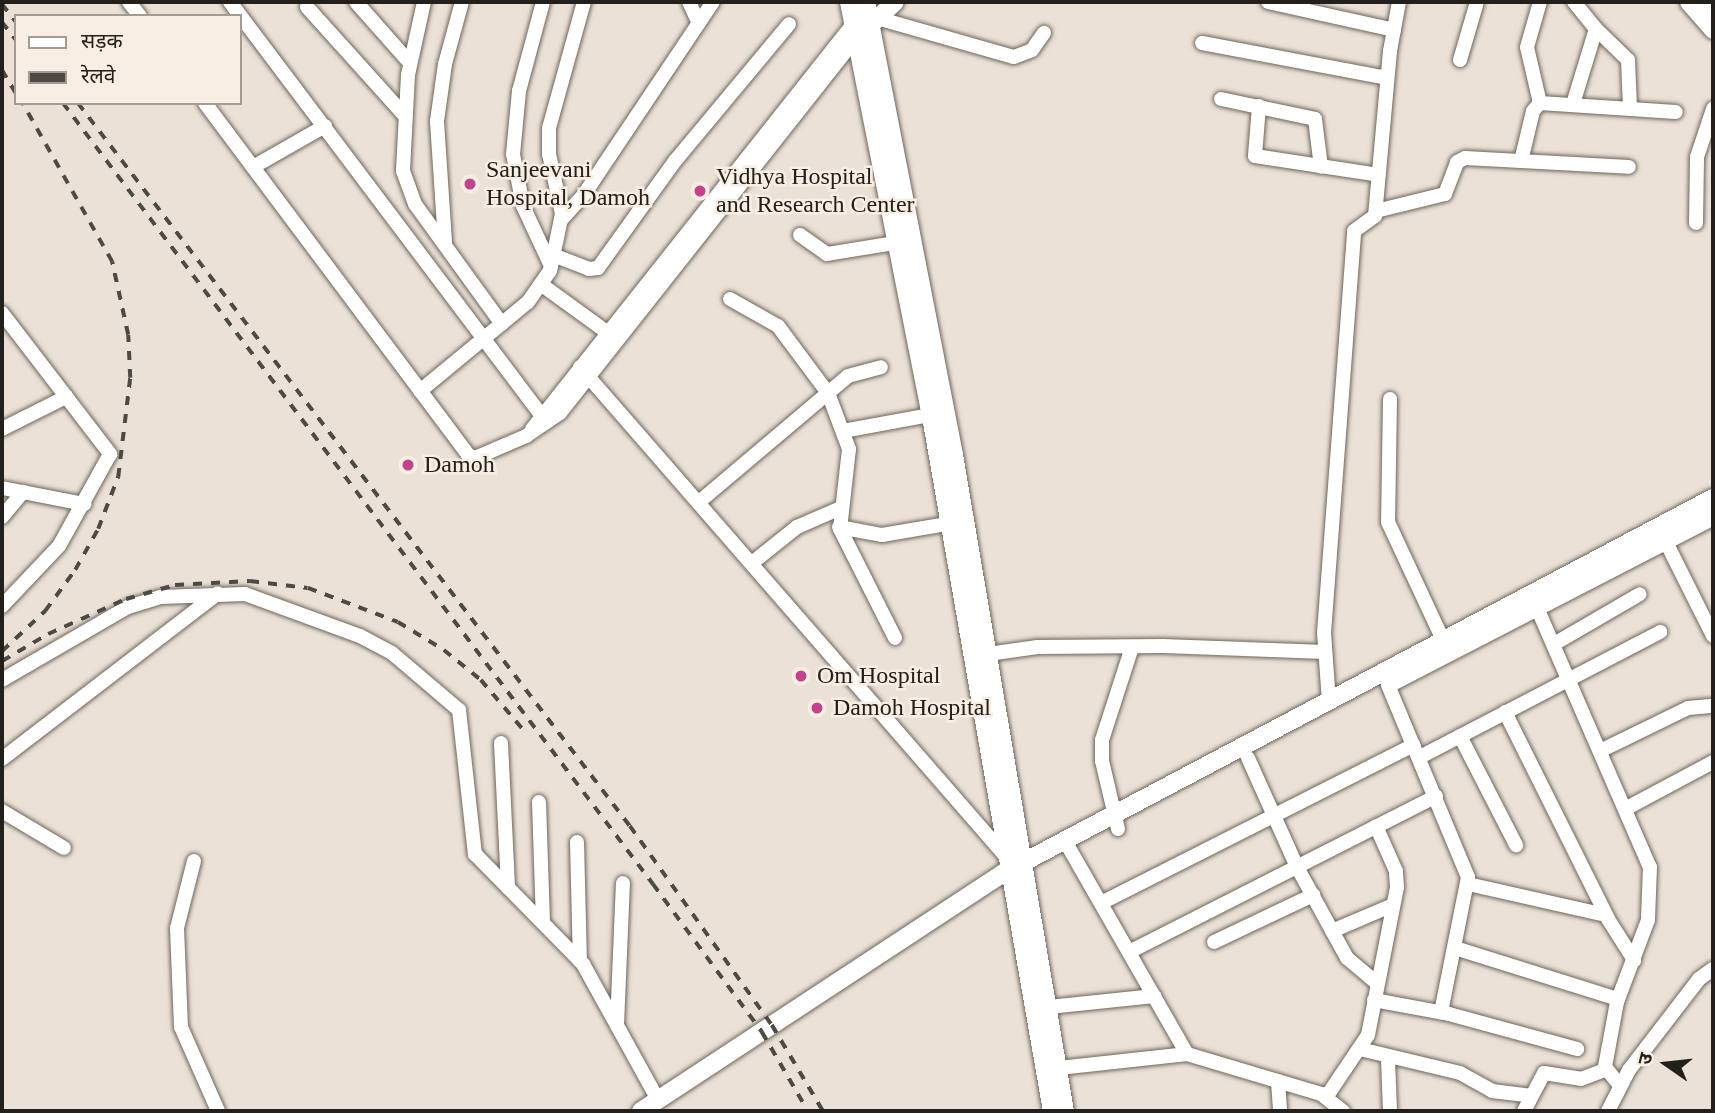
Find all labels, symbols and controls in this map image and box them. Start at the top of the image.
legend [14,14,242,105]
text: सड़क [81,29,123,53]
text: रेलवे [81,64,116,88]
place label: Sanjeevani Hospital, Damoh [486,156,650,212]
place label: Vidhya Hospital and Research Center [716,163,915,219]
marker: Sanjeevani Hospital, Damoh [460,174,480,194]
marker: Vidhya Hospital and Research Center [690,181,710,201]
place label: Damoh [424,451,495,479]
marker: Damoh [398,455,418,475]
place label: Om Hospital [817,662,940,690]
marker: Om Hospital [791,666,811,686]
place label: Damoh Hospital [833,694,991,722]
marker: Damoh Hospital [807,698,827,718]
north arrow [1631,1029,1701,1099]
text: उ [1634,1051,1657,1067]

